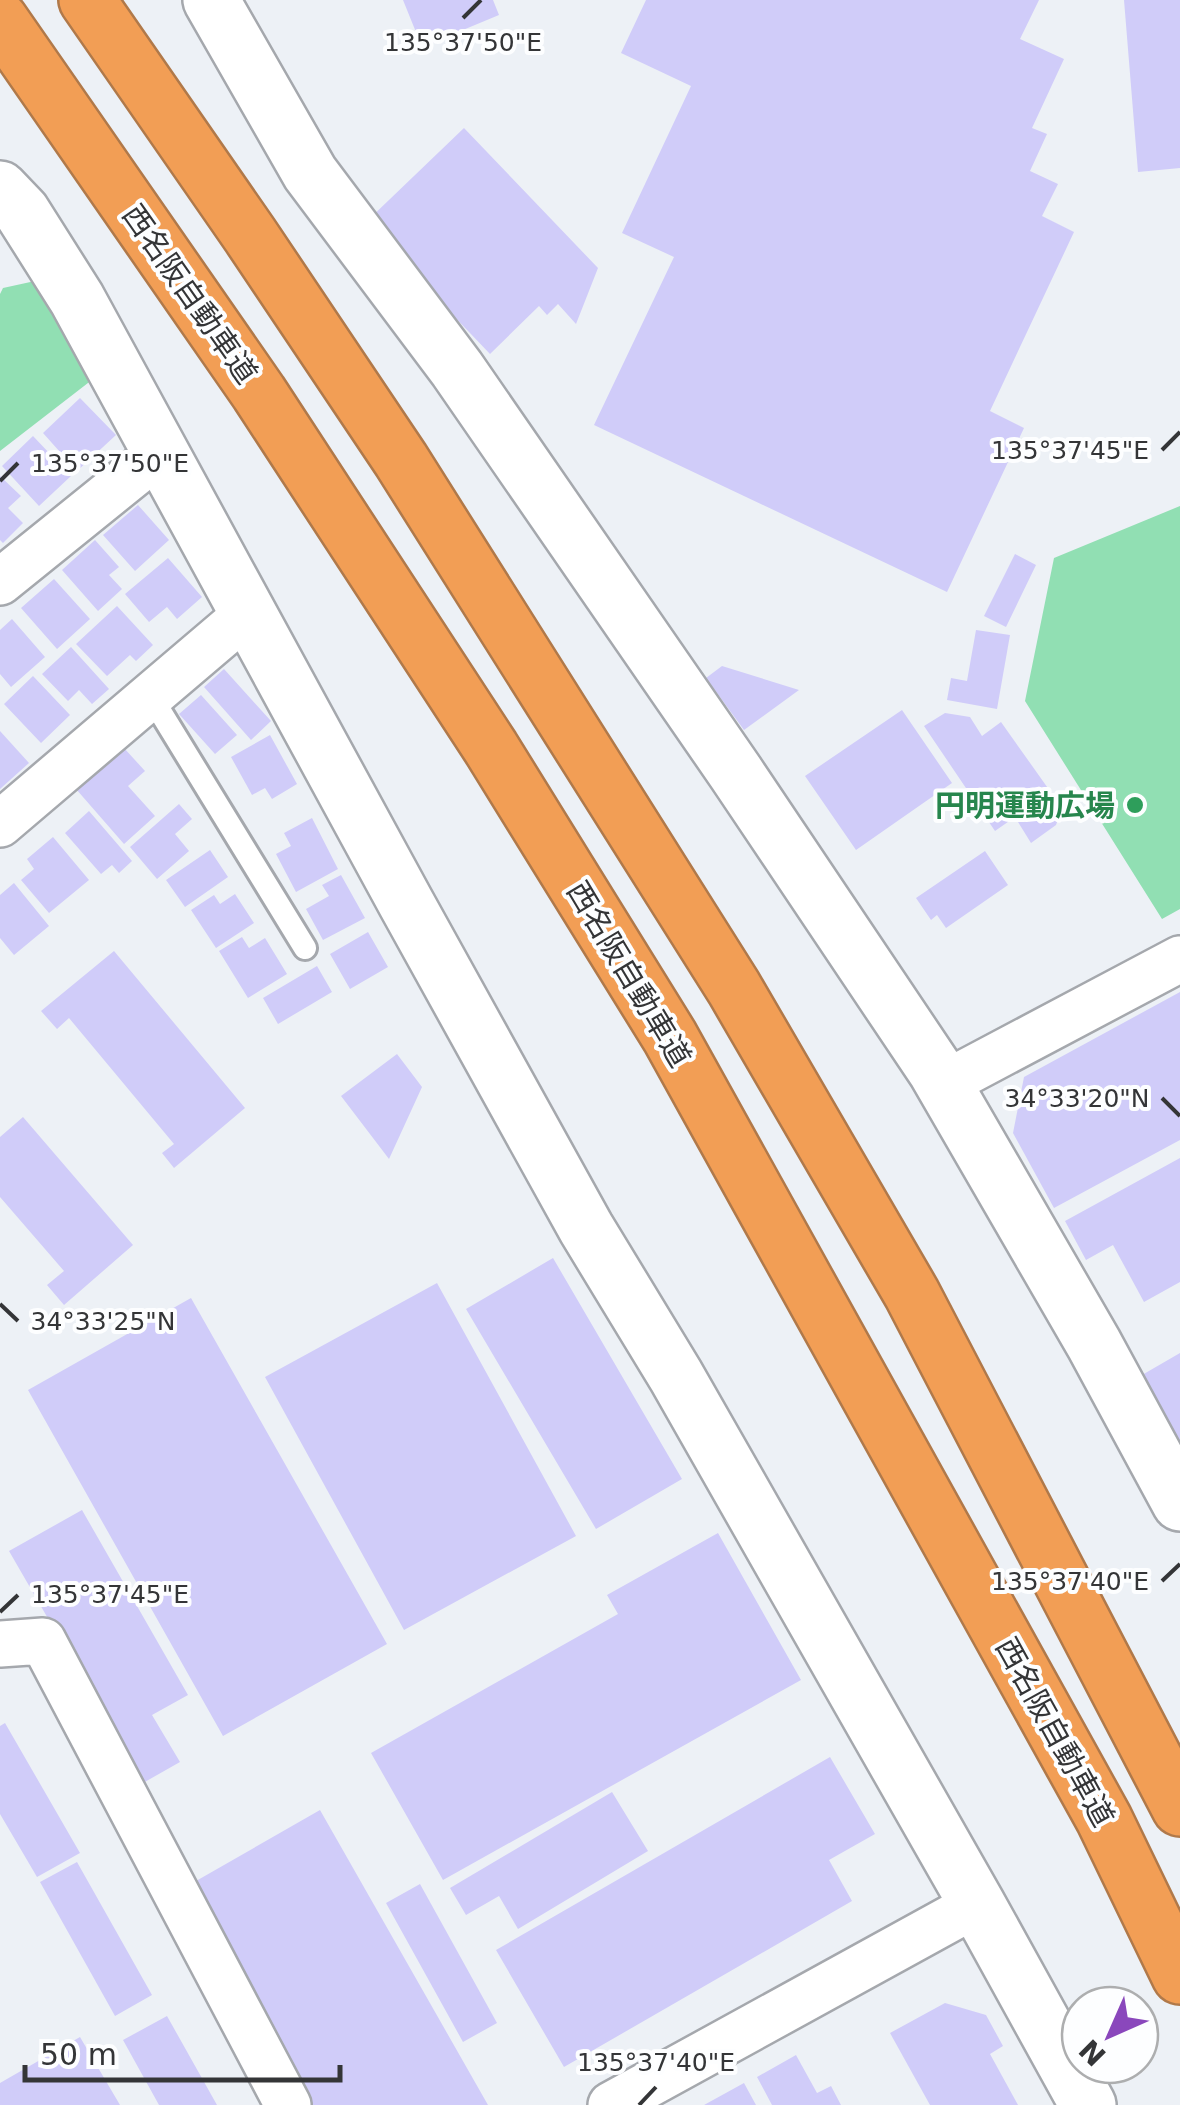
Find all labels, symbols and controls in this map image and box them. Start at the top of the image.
text: 135°37'50"E [384,28,542,57]
street label: 西名阪自動車道 [115,198,265,390]
text: 135°37'45"E [991,436,1149,465]
text: 135°37'50"E [31,449,189,478]
place label: 円明運動広場 [935,788,1115,823]
marker: 円明運動広場 [1124,794,1146,816]
street label: 西名阪自動車道 [560,875,698,1073]
text: 34°33'20"N [1004,1084,1150,1113]
text: 34°33'25"N [30,1307,176,1336]
text: 135°37'40"E [991,1567,1149,1596]
text: 135°37'45"E [31,1580,189,1609]
street label: 西名阪自動車道 [989,1632,1121,1832]
north arrow [1060,1985,1160,2085]
scale bar [25,2020,340,2082]
text: N [1073,2032,1113,2072]
text: 50 m [40,2037,117,2072]
text: 135°37'40"E [577,2048,735,2077]

